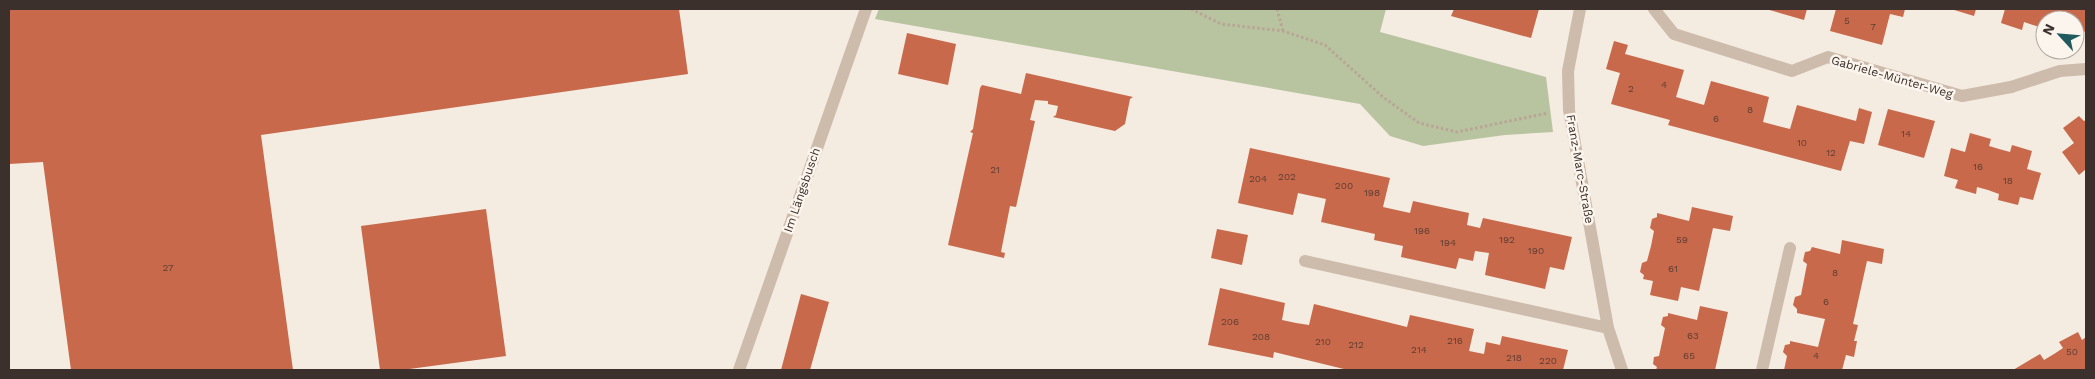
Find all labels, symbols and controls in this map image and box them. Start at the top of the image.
north arrow [2035,10,2085,60]
house number: 5 [1844,15,1850,26]
house number: 7 [1870,21,1876,32]
text: N [2039,21,2058,37]
street label: Gabriele-Münter-Weg [1830,53,1955,101]
house number: 4 [1661,79,1667,90]
house number: 2 [1628,83,1634,94]
house number: 8 [1747,104,1753,115]
street label: Franz-Marc-Straße [1564,113,1596,225]
house number: 6 [1713,113,1719,124]
house number: 14 [1901,128,1911,139]
house number: 10 [1797,137,1807,148]
street label: Im Längsbusch [781,146,823,234]
house number: 12 [1826,147,1836,158]
house number: 16 [1973,161,1983,172]
house number: 21 [990,164,1000,175]
house number: 202 [1278,171,1296,182]
house number: 204 [1249,173,1267,184]
house number: 18 [2003,175,2013,186]
house number: 200 [1335,180,1353,191]
house number: 198 [1364,187,1380,198]
house number: 196 [1414,225,1430,236]
house number: 192 [1499,234,1515,245]
house number: 59 [1676,234,1688,245]
house number: 194 [1440,237,1456,248]
house number: 190 [1528,245,1544,256]
house number: 27 [162,262,174,273]
house number: 61 [1668,263,1678,274]
house number: 8 [1832,267,1838,278]
house number: 6 [1823,296,1829,307]
house number: 206 [1221,316,1239,327]
house number: 63 [1687,330,1699,341]
house number: 208 [1252,331,1270,342]
house number: 216 [1447,335,1463,346]
house number: 210 [1315,336,1331,347]
house number: 212 [1348,339,1364,350]
house number: 214 [1411,344,1427,355]
house number: 50 [2066,346,2078,357]
house number: 65 [1683,350,1695,361]
house number: 4 [1813,350,1819,361]
house number: 218 [1506,352,1522,363]
house number: 220 [1539,355,1557,366]

